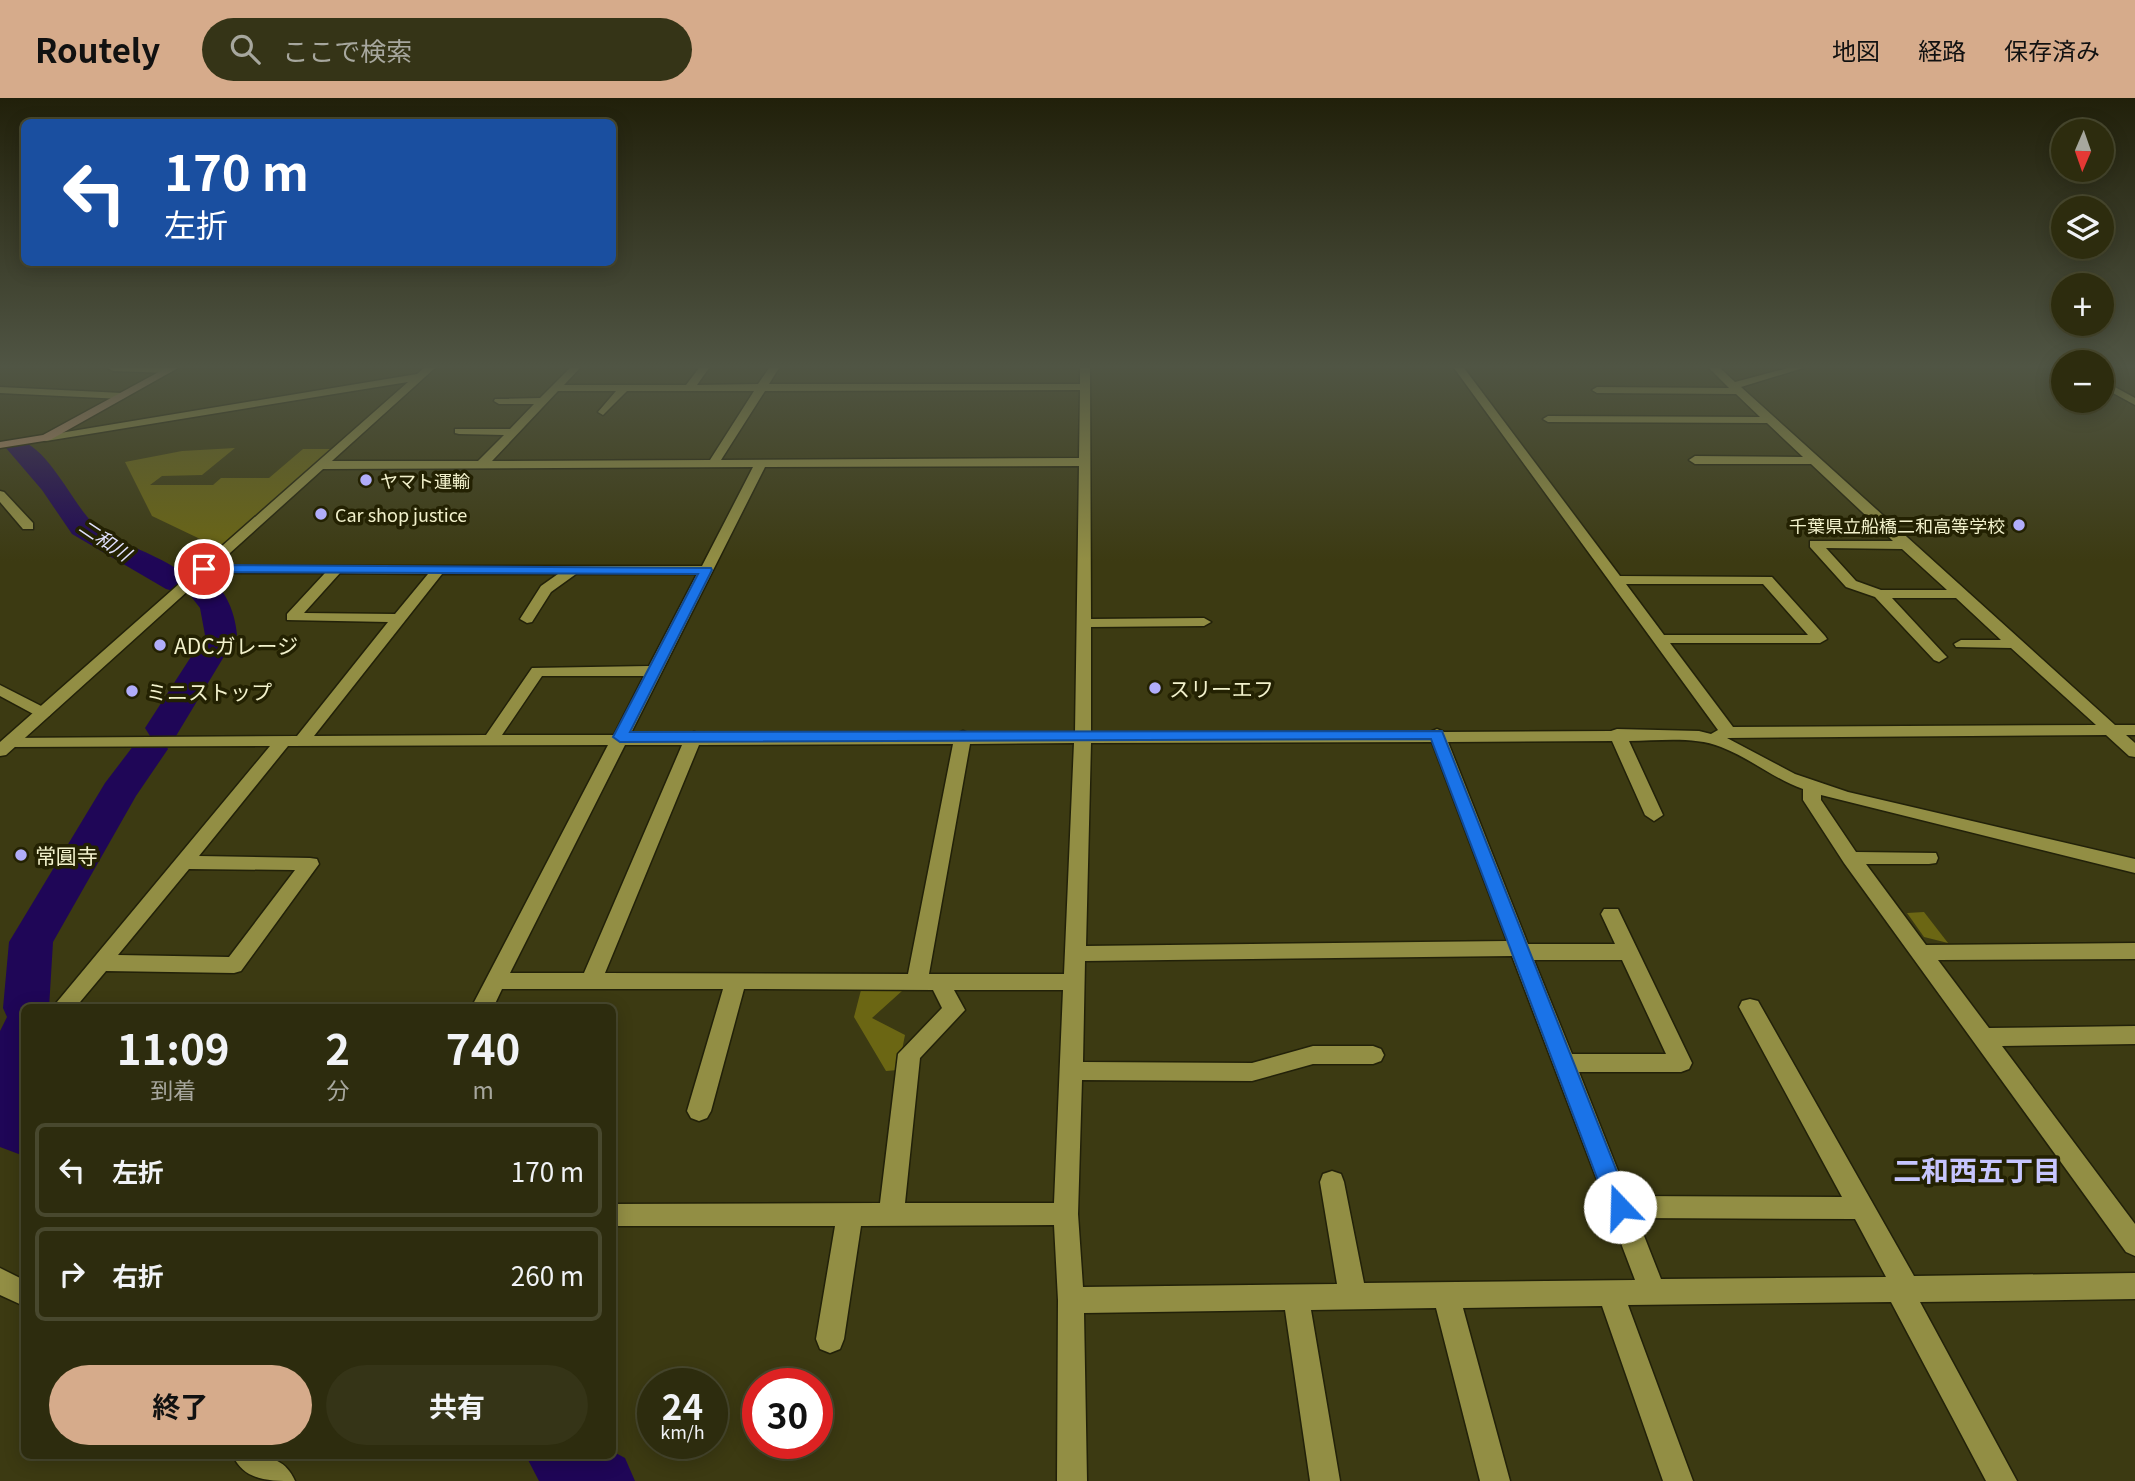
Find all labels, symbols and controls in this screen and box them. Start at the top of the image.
search box [202,18,692,81]
text: Routely [35,25,160,73]
icon: search [226,30,264,68]
text: ここで検索 [282,31,412,68]
text: 地図 [1832,32,1880,67]
text: 経路 [1918,32,1966,67]
text: 保存済み [2004,32,2100,67]
north arrow [2051,119,2114,182]
map controls [2051,119,2114,413]
text: 170 m [164,134,309,205]
icon: left [49,147,140,238]
button: layers [2051,196,2114,259]
text: 左折 [164,200,228,246]
button: + [2051,273,2114,336]
button: − [2051,350,2114,413]
place label: ヤマト運輸 [380,467,470,493]
marker: ヤマト運輸 [358,472,374,488]
place label: Car shop justice [335,501,467,527]
marker: Car shop justice [313,506,329,522]
water label: 二和川 [75,512,139,567]
place label: 千葉県立船橋二和高等学校 [1789,512,2005,538]
marker: 千葉県立船橋二和高等学校 [2011,517,2027,533]
pin [174,539,234,599]
icon: arrive [185,550,223,588]
place label: ADCガレージ [174,630,298,660]
marker: ADCガレージ [152,637,168,653]
place label: スリーエフ [1169,673,1274,703]
place label: ミニストップ [146,676,272,706]
marker: スリーエフ [1147,680,1163,696]
marker: ミニストップ [124,683,140,699]
place label: 常圓寺 [35,840,98,870]
marker: 常圓寺 [13,847,29,863]
text: 11:09 [117,1016,230,1077]
text: 2 [325,1016,350,1077]
text: 740 [446,1016,520,1077]
text: 到着 [150,1072,196,1106]
text: 分 [326,1072,349,1106]
text: m [472,1072,494,1106]
district label: 二和西五丁目 [1893,1149,2061,1189]
icon: left [53,1151,91,1189]
text: 左折 [112,1152,164,1189]
text: 170 m [511,1152,584,1189]
position arrow [1583,1170,1657,1244]
icon: right [53,1255,91,1293]
text: 右折 [112,1256,164,1293]
text: 260 m [511,1256,584,1293]
button: 終了 [49,1365,312,1445]
button: 共有 [326,1365,588,1445]
speed limit sign: 30 [742,1368,833,1459]
text: 24 [662,1379,703,1430]
text: km/h [660,1418,705,1444]

